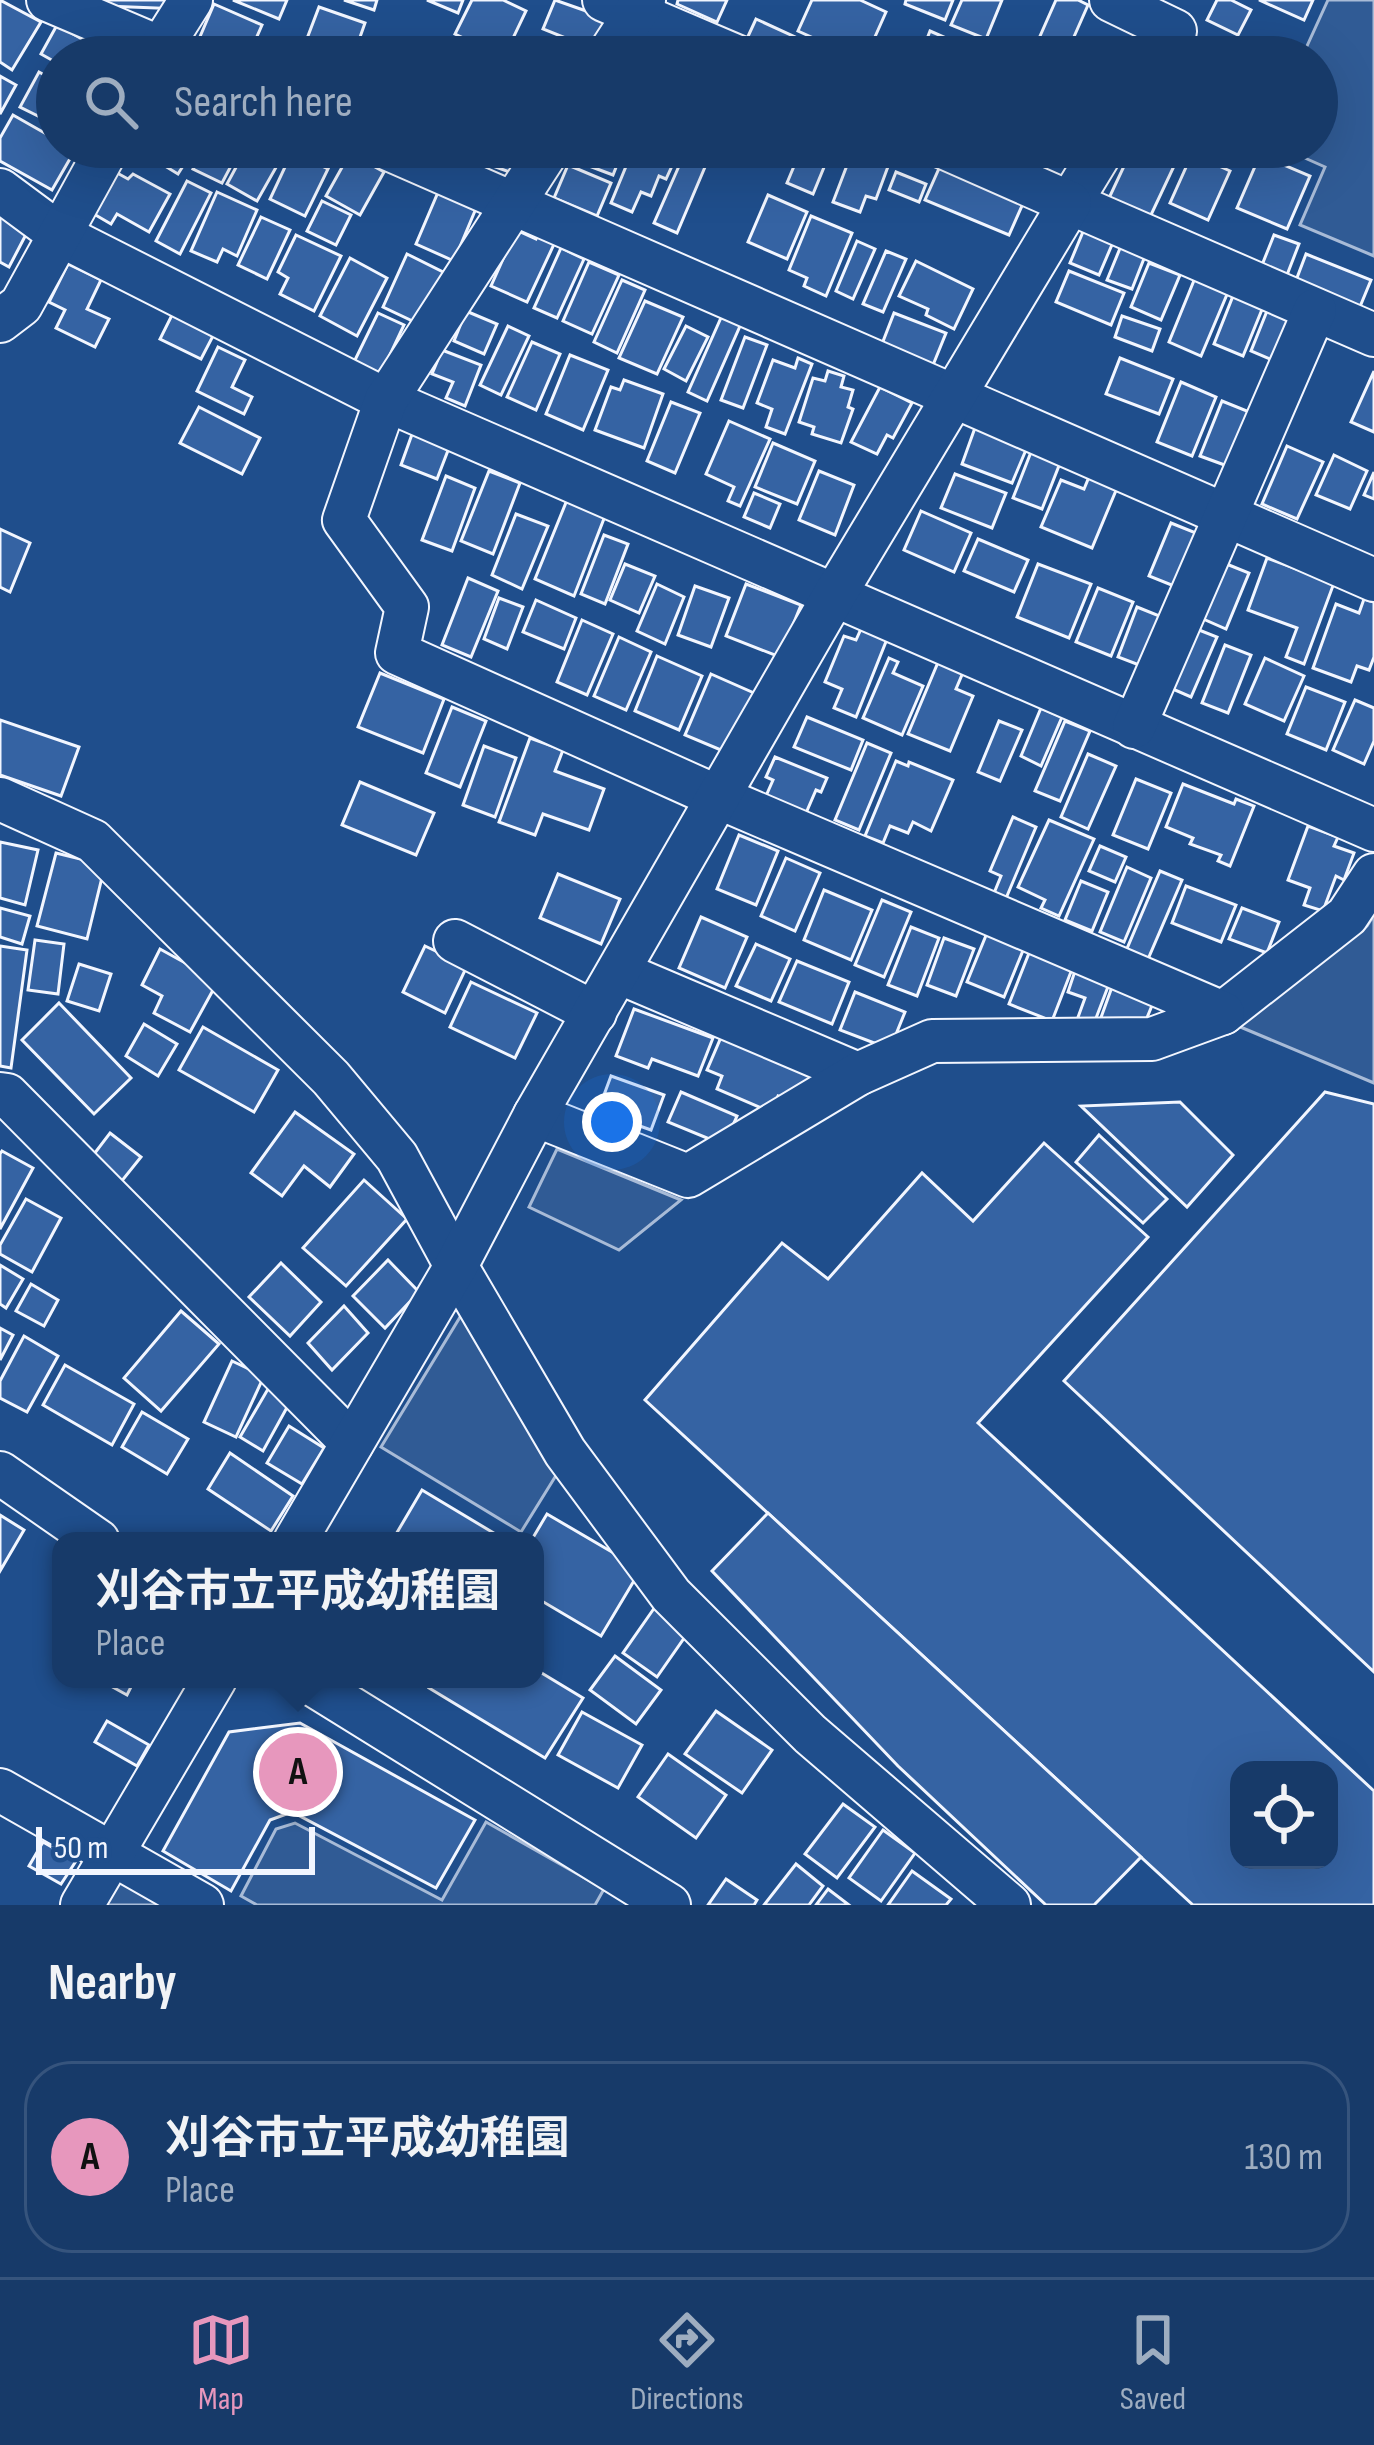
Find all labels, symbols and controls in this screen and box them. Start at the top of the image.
search box [36,36,1338,168]
icon: search [78,69,144,135]
text: Search here [174,75,353,130]
your location [582,1092,642,1152]
popup [52,1532,544,1688]
text: 刈谷市立平成幼稚園 [95,1565,501,1620]
text: Place [95,1620,165,1667]
pin: A [259,1727,337,1817]
map controls [1230,1761,1338,1869]
button: locate [1230,1761,1338,1869]
scale bar [36,1821,315,1874]
text: 50 m [54,1828,108,1868]
text: Nearby [48,1953,177,2014]
text: 刈谷市立平成幼稚園 [165,2112,570,2167]
text: A [81,2134,99,2181]
text: 130 m [1244,2134,1323,2181]
text: Place [165,2167,235,2214]
tab: Map [188,2307,254,2419]
tab: Directions [630,2307,744,2419]
tab: Saved [1120,2307,1186,2419]

